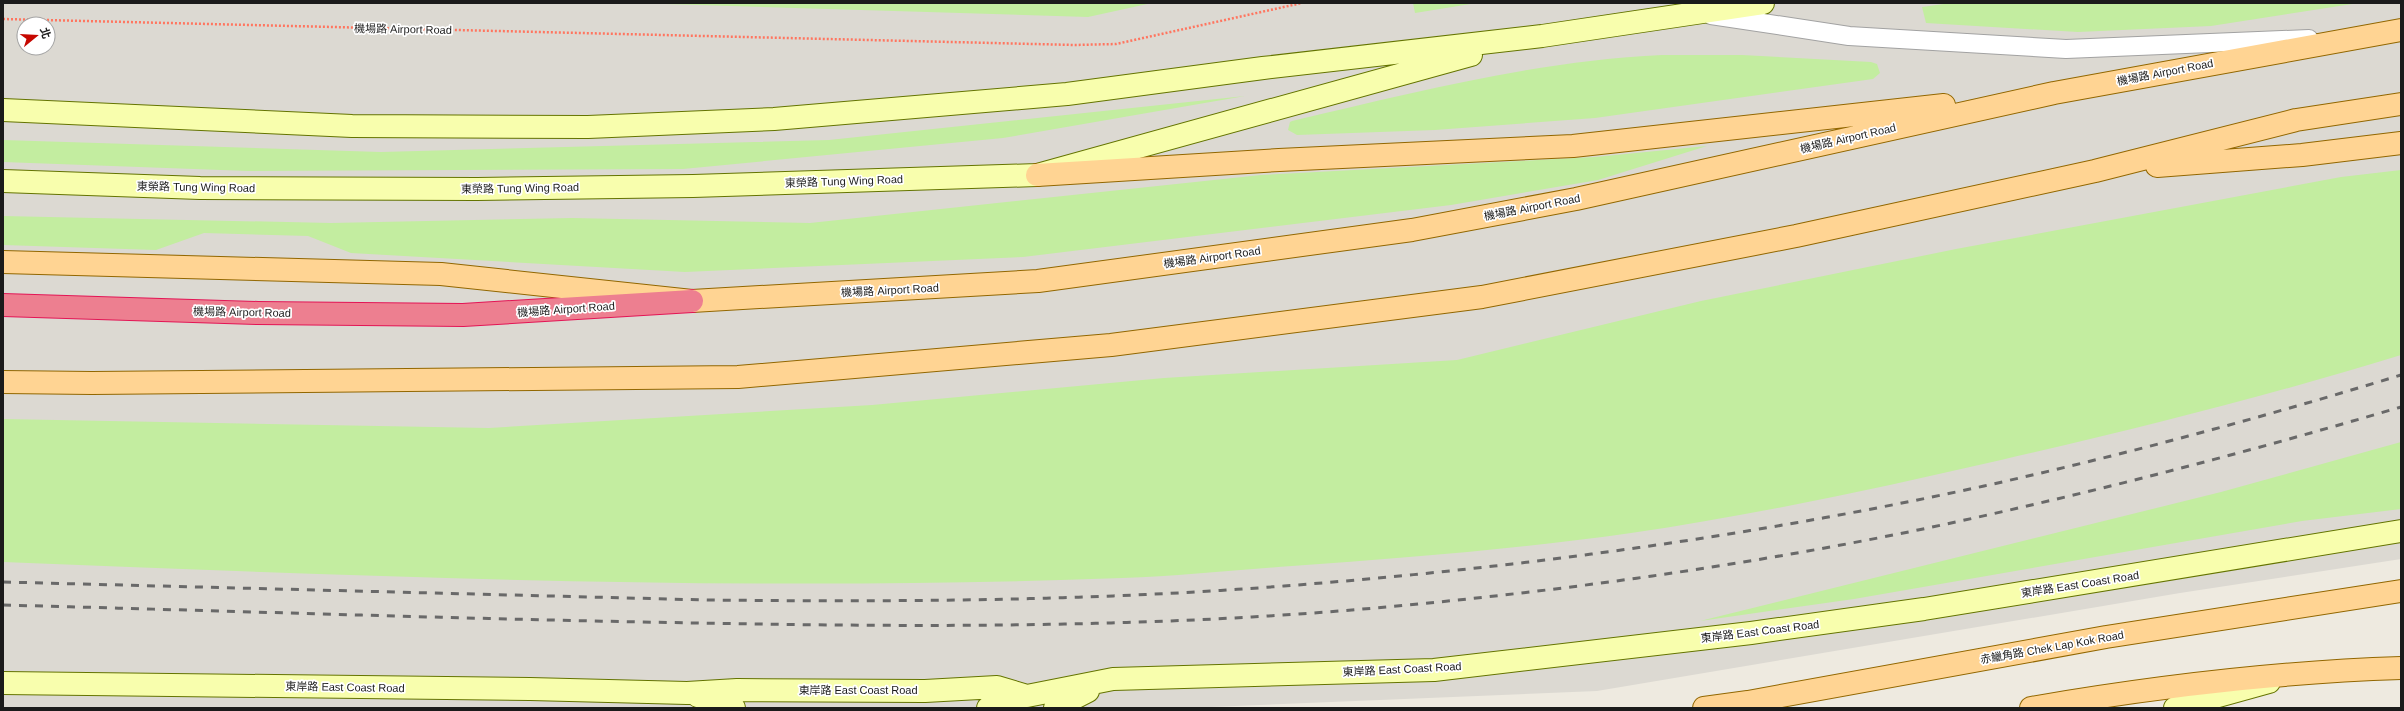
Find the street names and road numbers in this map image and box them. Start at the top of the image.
street label: 機場路 Airport Road [354,22,452,36]
street label: 機場路 Airport Road [2116,57,2214,87]
street label: 機場路 Airport Road [1799,121,1897,155]
street label: 東榮路 Tung Wing Road [785,173,903,189]
street label: 東榮路 Tung Wing Road [137,180,255,194]
street label: 東榮路 Tung Wing Road [461,181,579,195]
street label: 機場路 Airport Road [1483,192,1581,222]
street label: 機場路 Airport Road [1163,244,1261,270]
street label: 機場路 Airport Road [841,281,939,299]
street label: 機場路 Airport Road [517,300,615,318]
street label: 機場路 Airport Road [193,305,291,319]
street label: 東岸路 East Coast Road [2020,569,2140,599]
street label: 東岸路 East Coast Road [1700,618,1820,644]
street label: 赤鱲角路 Chek Lap Kok Road [1979,628,2125,666]
street label: 東岸路 East Coast Road [1342,660,1462,678]
street label: 東岸路 East Coast Road [285,680,405,694]
street label: 東岸路 East Coast Road [798,684,918,696]

